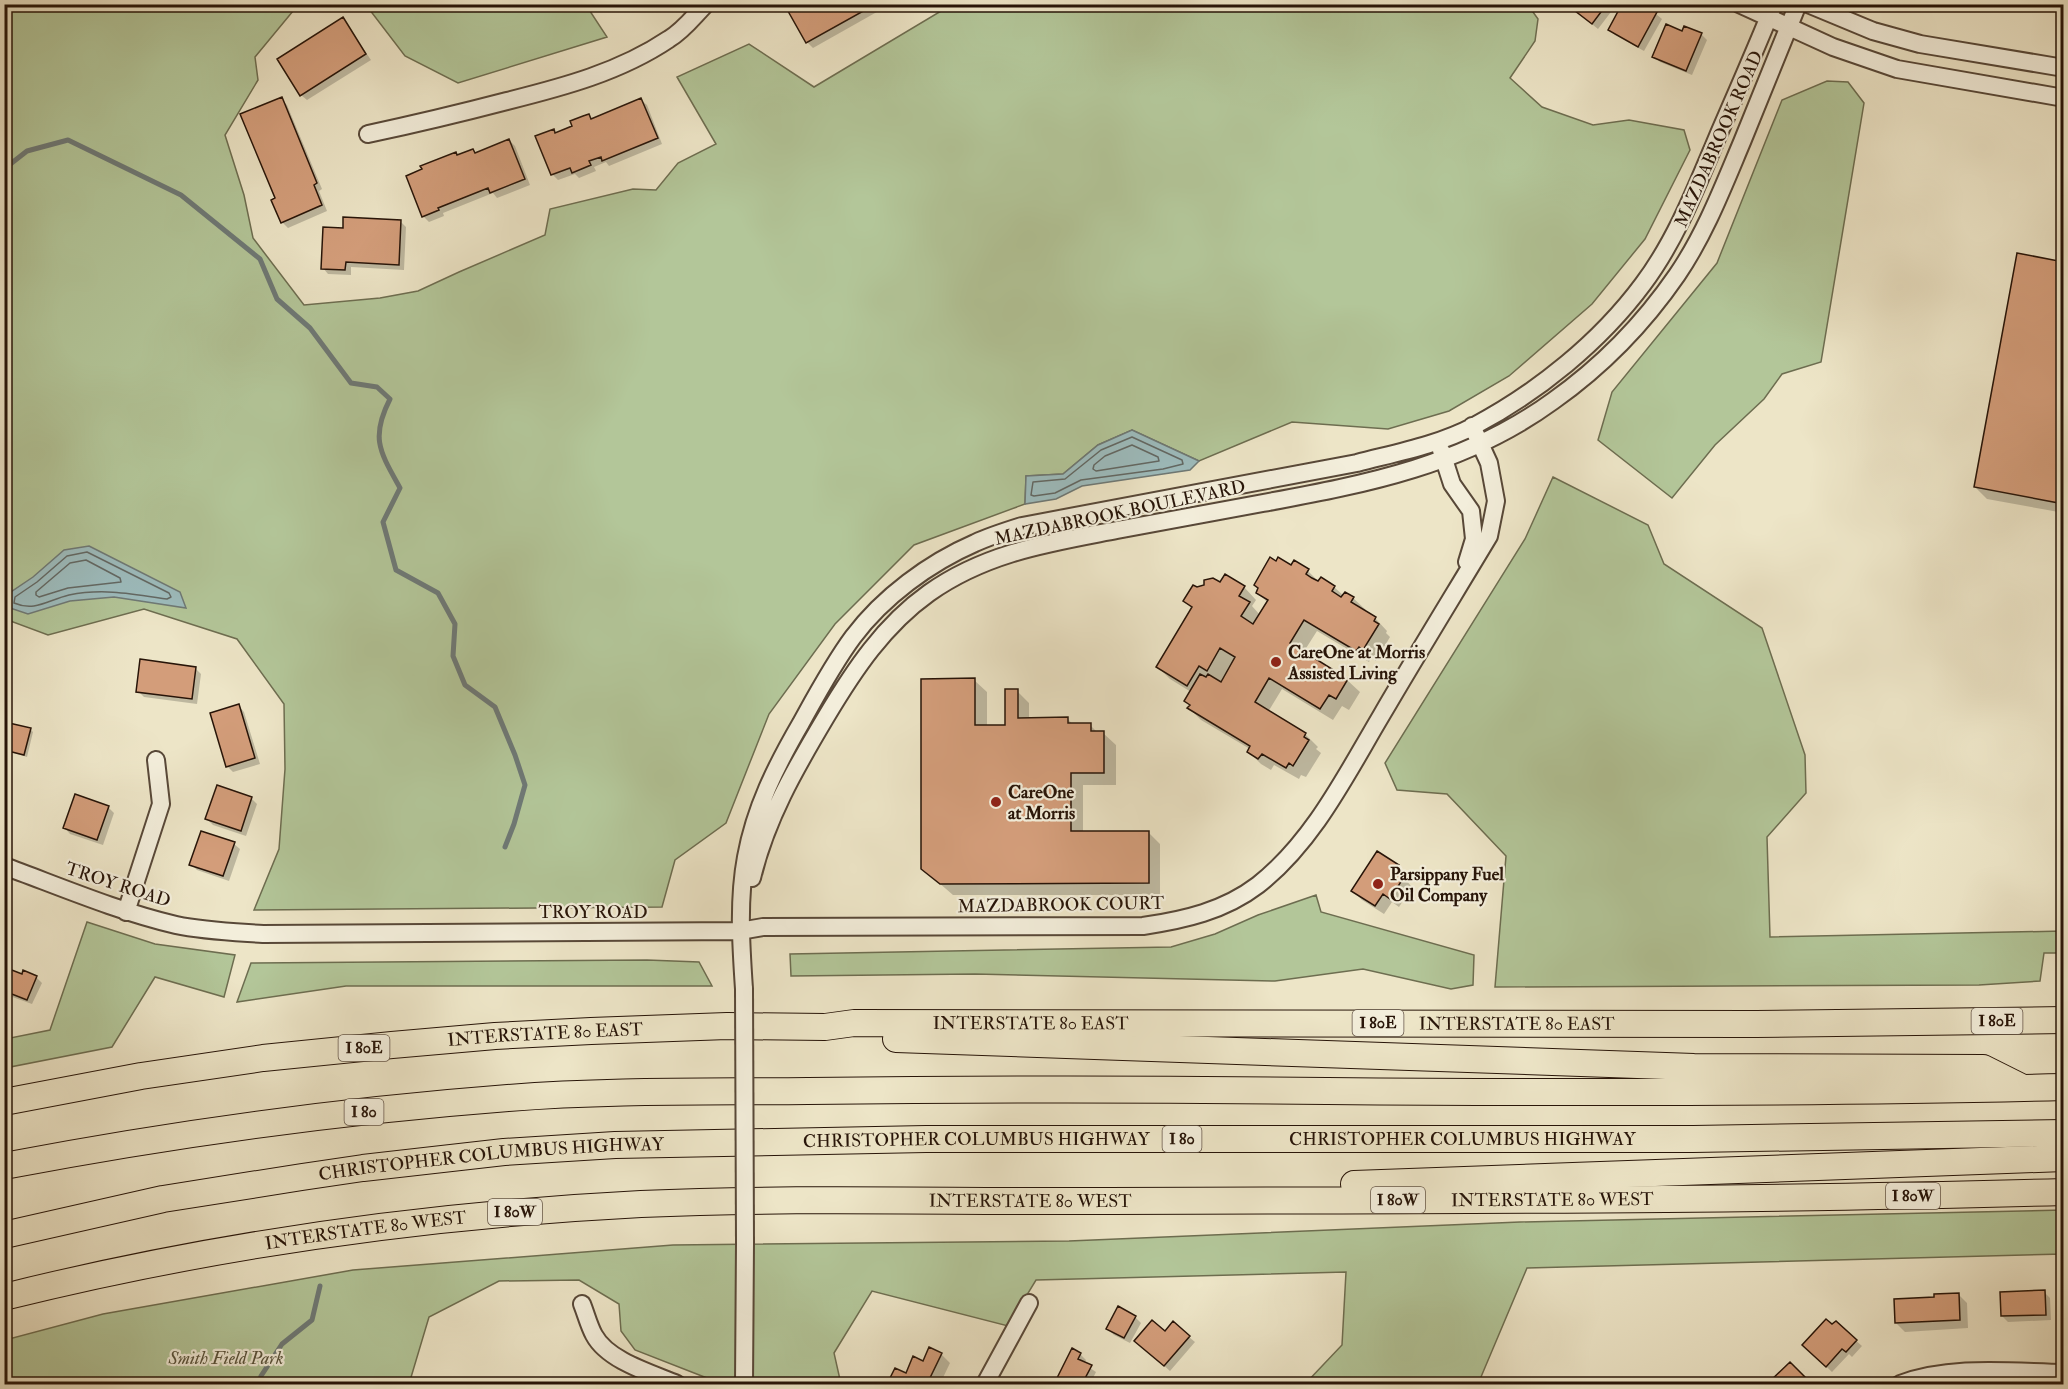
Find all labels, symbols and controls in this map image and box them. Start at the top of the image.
street label: MAZDABROOK ROAD [1670,47,1768,231]
street label: MAZDABROOK BOULEVARD [992,475,1248,551]
place label: CareOne at Morris Assisted Living [1287,641,1425,685]
marker: CareOne at Morris Assisted Living [1269,655,1283,669]
place label: CareOne at Morris [1008,781,1075,825]
marker: CareOne at Morris [989,795,1003,809]
street label: TROY ROAD [63,857,173,913]
place label: Parsippany Fuel Oil Company [1390,863,1504,907]
marker: Parsippany Fuel Oil Company [1371,877,1385,891]
street label: MAZDABROOK COURT [958,892,1165,918]
street label: TROY ROAD [538,901,648,924]
road number: I 80E [1972,1008,2022,1034]
road number: I 80E [1352,1010,1404,1036]
street label: INTERSTATE 80 EAST [933,1012,1129,1035]
street label: INTERSTATE 80 EAST [1419,1012,1615,1035]
street label: INTERSTATE 80 EAST [446,1018,644,1052]
road number: I 80E [338,1035,389,1061]
road number: I 80 [344,1099,384,1125]
road number: I 80 [1162,1126,1202,1152]
street label: CHRISTOPHER COLUMBUS HIGHWAY [803,1127,1150,1153]
street label: CHRISTOPHER COLUMBUS HIGHWAY [1289,1128,1636,1151]
street label: CHRISTOPHER COLUMBUS HIGHWAY [317,1133,665,1186]
road number: I 80W [1886,1183,1940,1209]
road number: I 80W [1371,1187,1425,1213]
street label: INTERSTATE 80 WEST [1451,1188,1654,1212]
street label: INTERSTATE 80 WEST [929,1189,1132,1213]
road number: I 80W [488,1199,542,1225]
street label: INTERSTATE 80 WEST [263,1206,468,1255]
park label: Smith Field Park [168,1347,283,1370]

